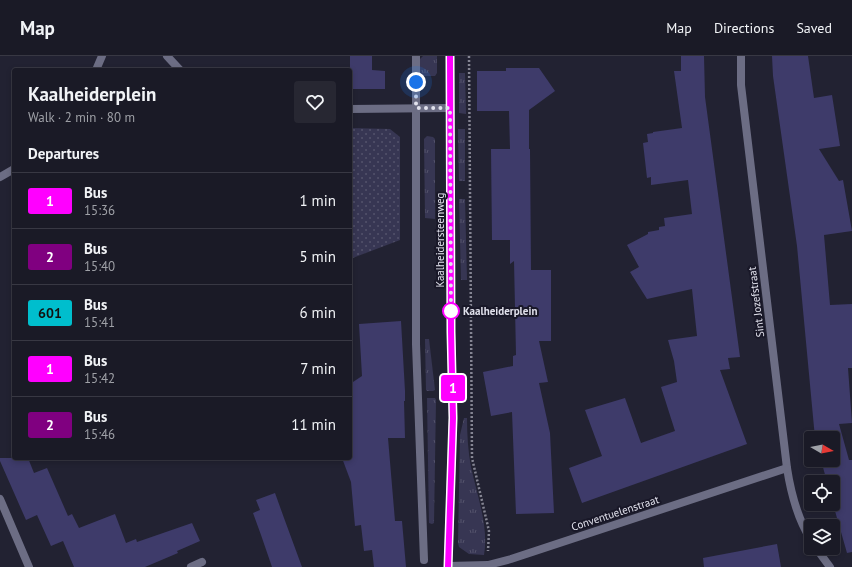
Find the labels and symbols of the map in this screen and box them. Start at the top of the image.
your location [406,72,426,92]
street label: Kaalheidersteenweg [433,192,447,287]
street label: Sint Jozefstraat [745,266,767,338]
marker: Kaalheiderplein [442,302,460,320]
place label: Kaalheiderplein [463,304,537,318]
line badge: 1 [440,375,466,401]
north arrow [804,431,840,467]
street label: Conventuelenstraat [569,492,661,534]

